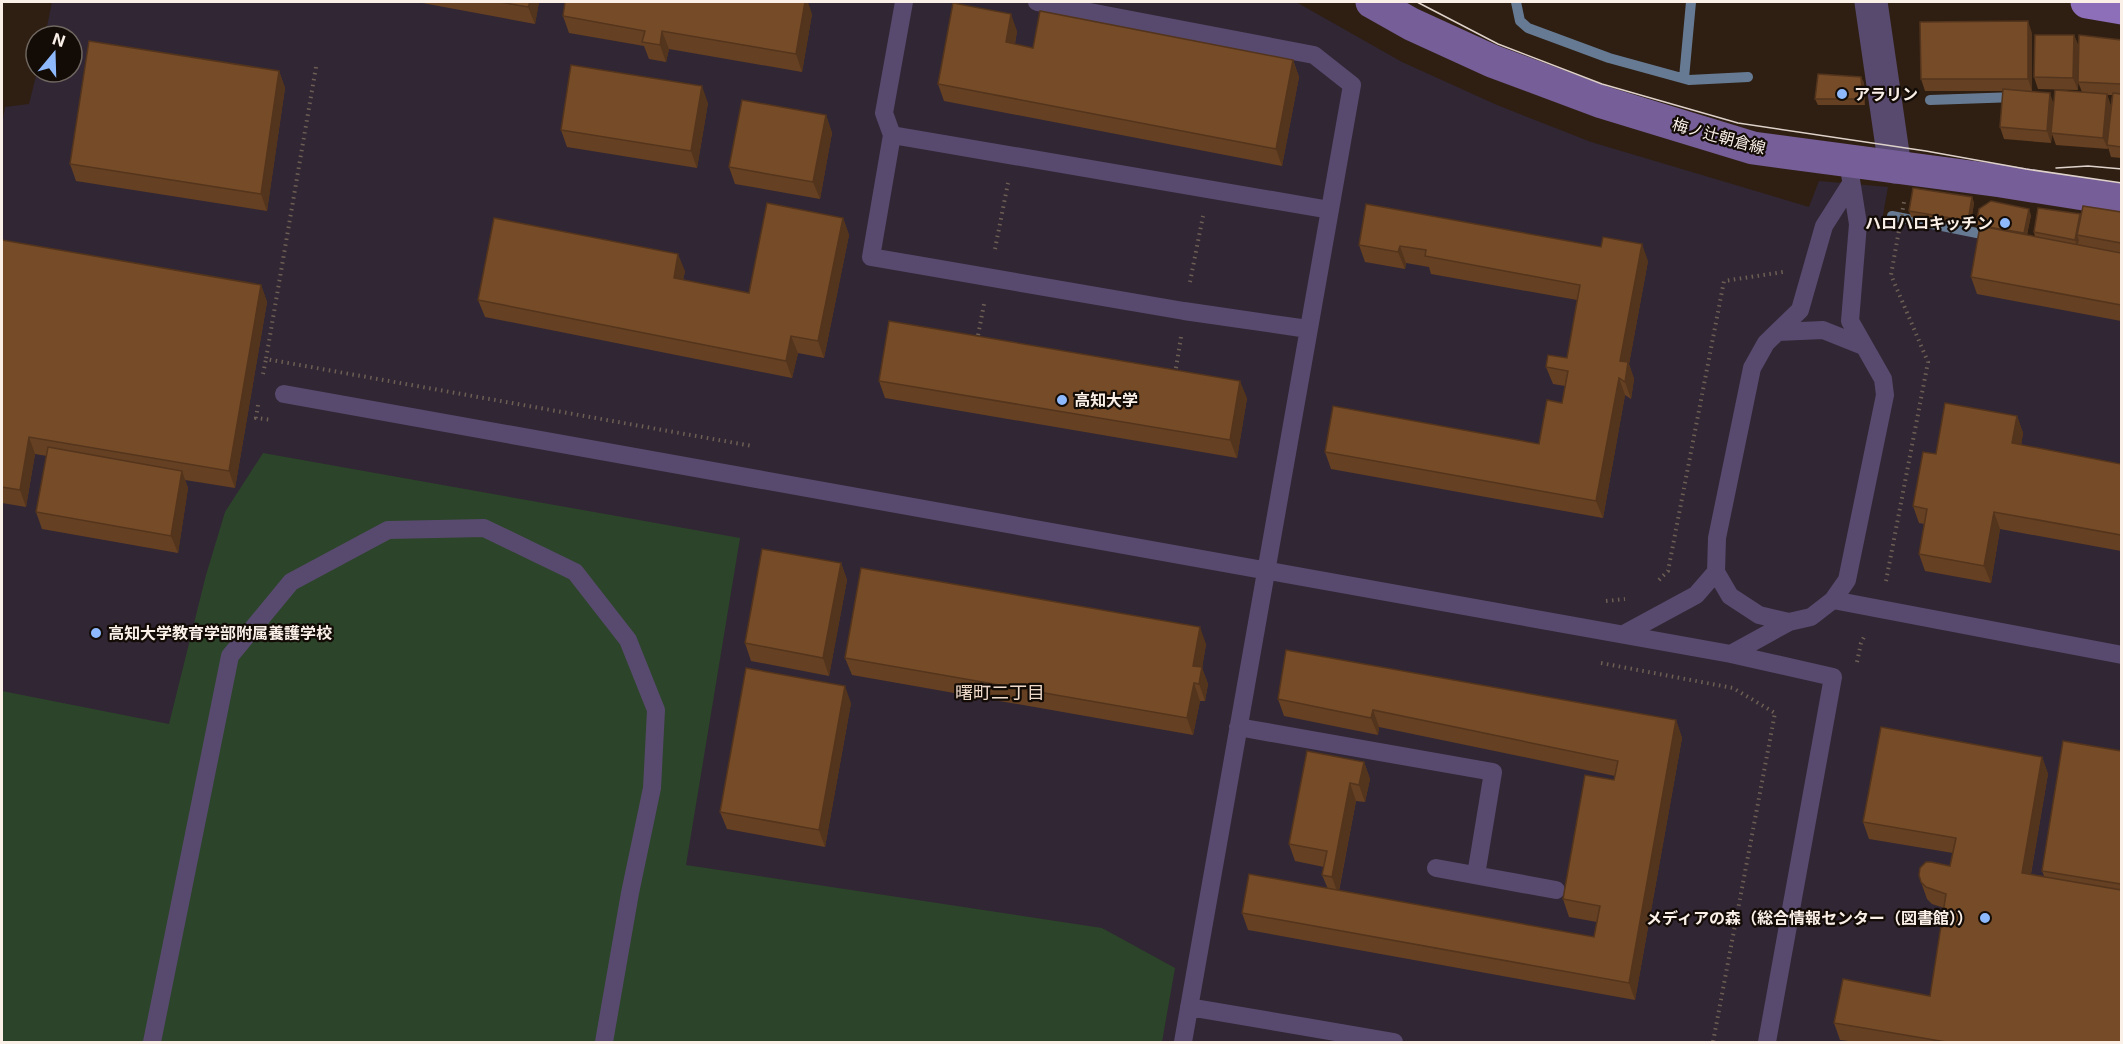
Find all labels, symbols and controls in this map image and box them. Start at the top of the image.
north arrow [24,24,84,84]
text: N [50,28,68,51]
place label: アラリン [1854,84,1918,104]
marker: アラリン [1835,87,1849,101]
street label: 梅ノ辻朝倉線 [1670,114,1768,158]
place label: ハロハロキッチン [1865,213,1993,233]
marker: ハロハロキッチン [1998,216,2012,230]
place label: 高知大学 [1074,390,1138,410]
marker: 高知大学 [1055,393,1069,407]
place label: 高知大学教育学部附属養護学校 [108,623,332,643]
marker: 高知大学教育学部附属養護学校 [89,626,103,640]
district label: 曙町二丁目 [955,682,1045,703]
place label: メディアの森（総合情報センター（図書館）） [1646,908,1973,928]
marker: メディアの森（総合情報センター（図書館）） [1978,911,1992,925]

